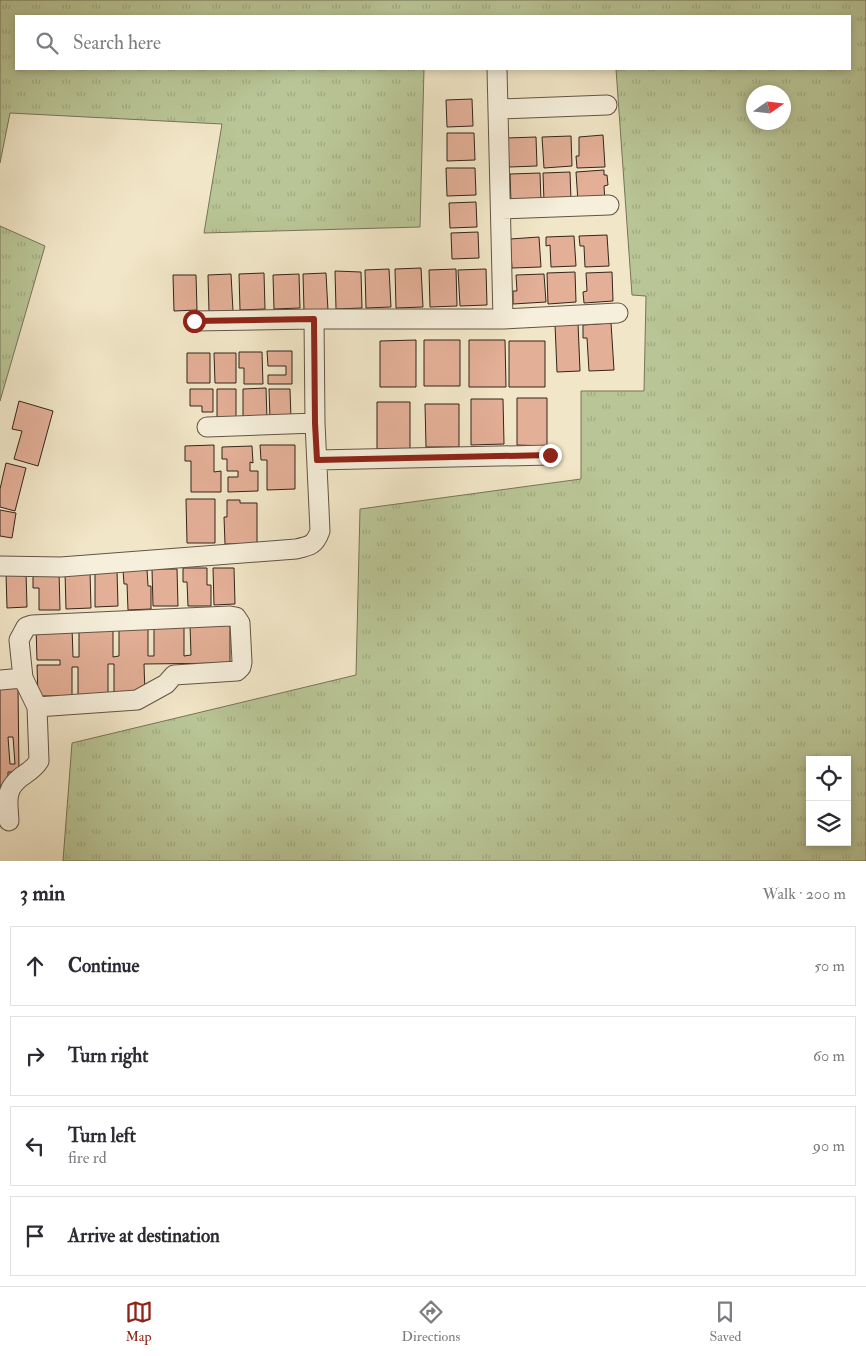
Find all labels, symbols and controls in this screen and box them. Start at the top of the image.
search box [15,15,851,70]
icon: search [33,29,61,57]
text: Search here [73,31,161,55]
north arrow [746,85,791,130]
route start [183,310,206,333]
route end [539,444,562,467]
map controls [806,756,851,846]
button: locate [806,756,851,801]
button: layers [806,801,851,846]
text: 3 min [20,880,65,907]
text: Walk · 200 m [763,884,846,904]
icon: ahead [21,952,49,980]
text: Continue [68,954,139,978]
text: 50 m [814,956,845,976]
icon: right [21,1042,49,1070]
text: Turn right [68,1044,148,1068]
text: 60 m [813,1046,845,1066]
text: Turn left [68,1124,136,1148]
icon: left [21,1132,49,1160]
text: 90 m [813,1136,845,1156]
text: fire rd [68,1148,107,1168]
icon: arrive [21,1222,49,1250]
text: Arrive at destination [68,1224,220,1248]
tab: Map [125,1298,153,1345]
tab: Directions [402,1298,460,1345]
tab: Saved [709,1298,741,1345]

